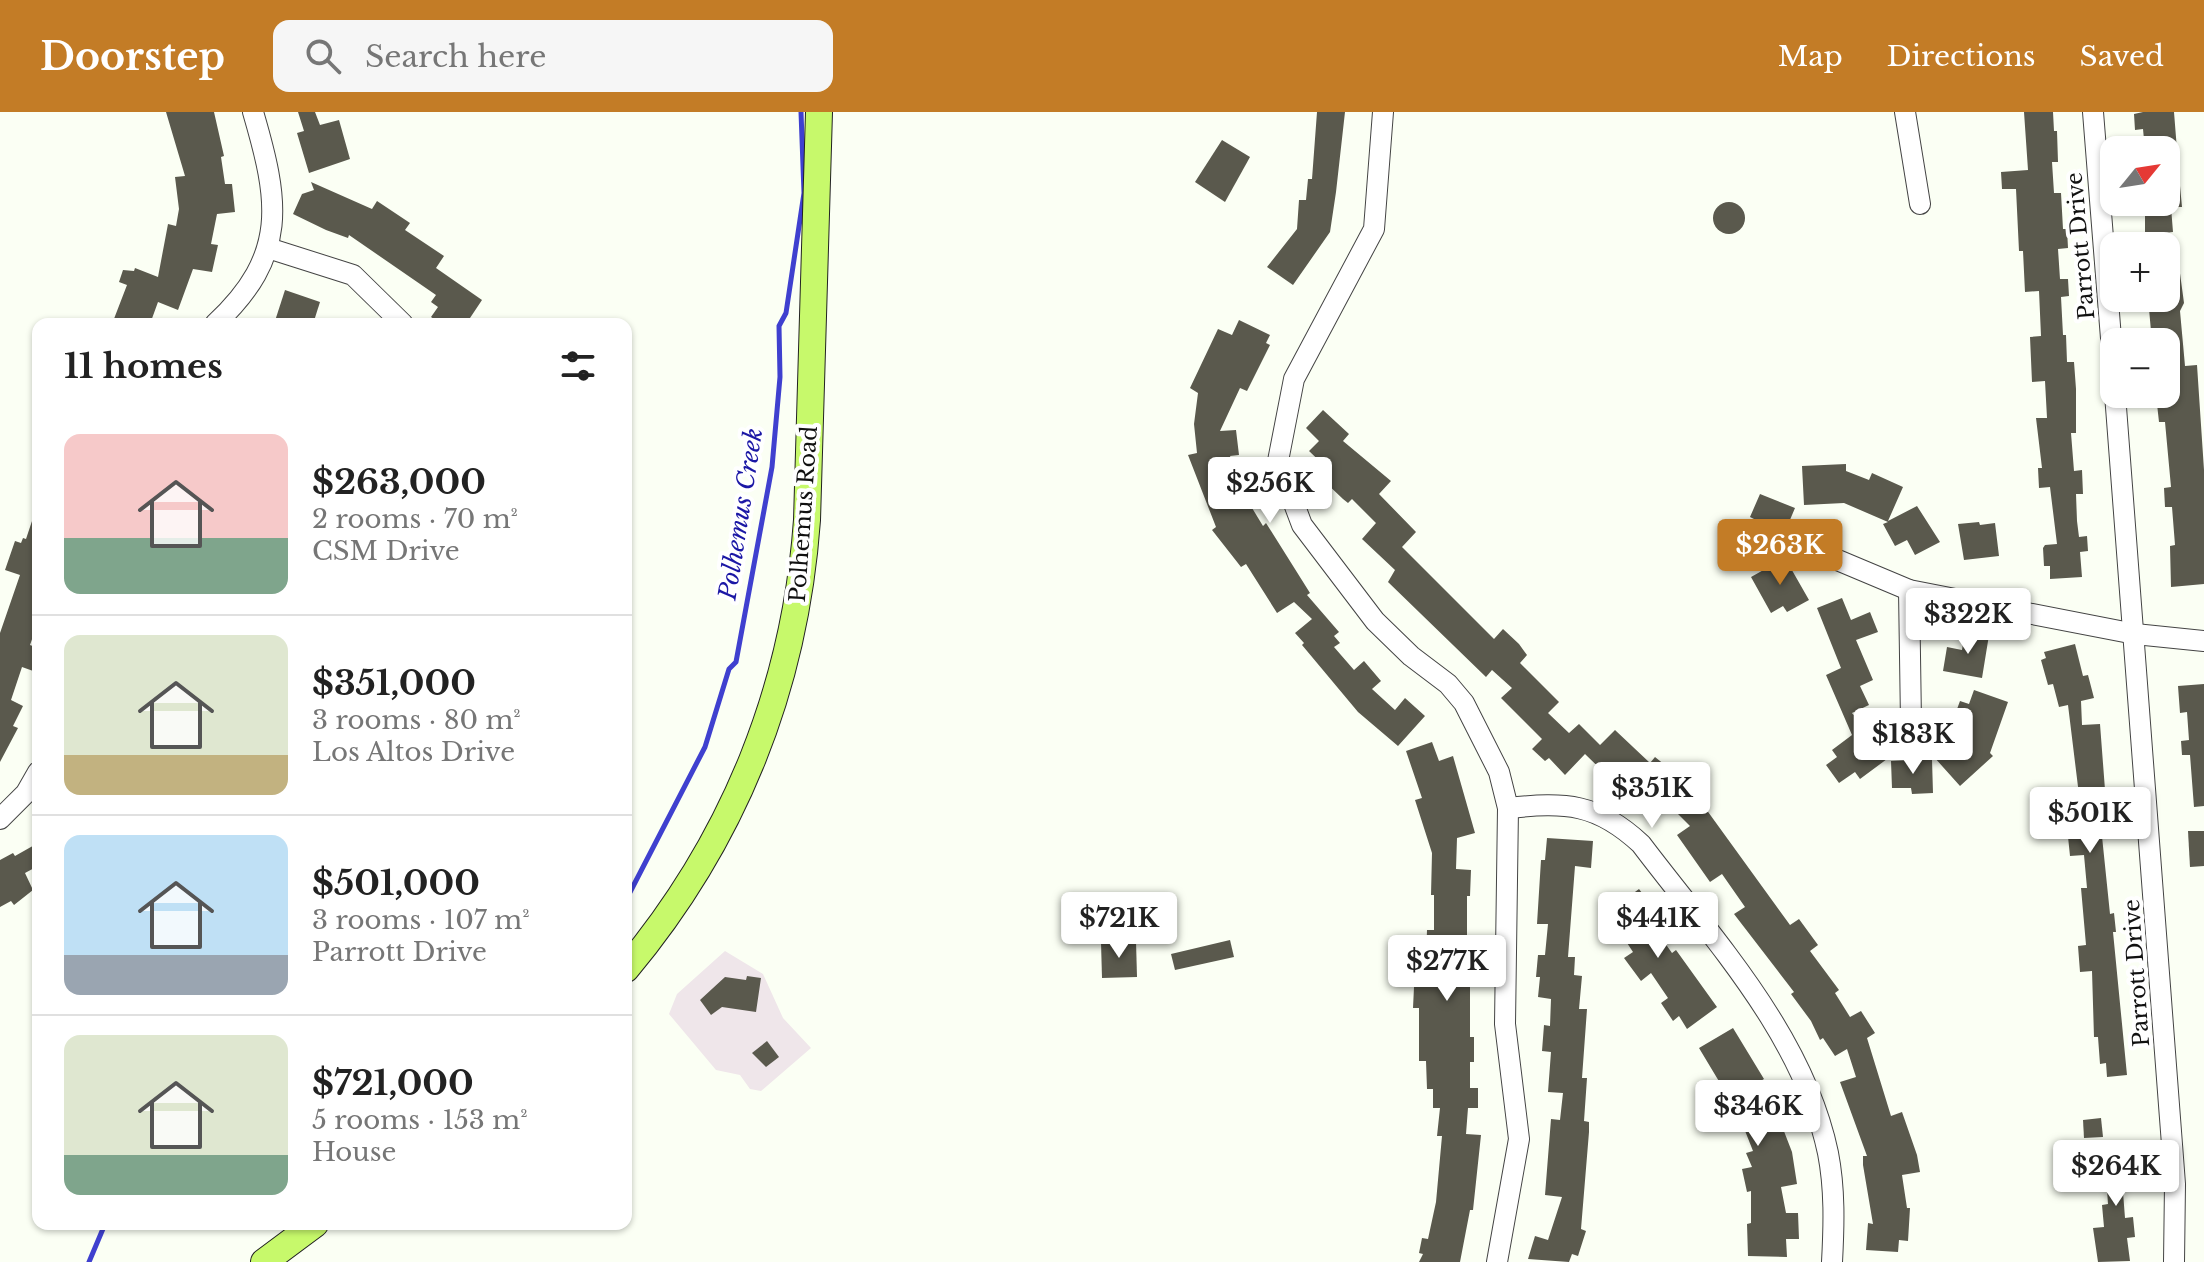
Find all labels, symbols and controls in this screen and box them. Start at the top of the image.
search box [273,20,833,92]
text: Doorstep [40,33,225,80]
icon: search [301,34,345,78]
text: Search here [365,38,546,75]
text: Map [1778,39,1843,74]
text: Directions [1887,39,2036,74]
text: Saved [2080,39,2164,74]
north arrow [2100,136,2180,216]
map controls [2100,136,2180,408]
street label: Parrott Drive [2061,171,2100,321]
button: + [2100,232,2180,312]
button: − [2100,328,2180,408]
icon: filters [556,344,600,388]
text: 11 homes [64,345,223,387]
street label: Polhemus Road [784,425,823,603]
water label: Polhemus Creek [712,426,768,603]
pin: $256K [1214,457,1326,525]
text: $263,000 [312,461,486,503]
icon: home [128,466,224,562]
text: $256K [1226,467,1314,499]
text: 2 rooms · 70 m² [312,503,518,535]
pin: $263K [1724,519,1836,587]
text: $263K [1735,529,1825,561]
text: CSM Drive [312,535,460,567]
pin: $322K [1912,588,2024,656]
text: $322K [1924,598,2012,630]
text: $351,000 [312,662,476,704]
icon: home [128,667,224,763]
text: 3 rooms · 80 m² [312,704,521,736]
pin: $183K [1857,708,1969,776]
text: $183K [1872,718,1954,750]
text: Los Altos Drive [312,736,515,768]
pin: $351K [1596,762,1708,830]
text: $351K [1611,772,1693,804]
pin: $501K [2034,787,2146,855]
text: $501K [2048,797,2132,829]
text: $501,000 [312,862,480,904]
icon: home [128,867,224,963]
pin: $721K [1063,892,1175,960]
pin: $441K [1602,892,1714,960]
street label: Parrott Drive [2118,898,2155,1048]
text: $721K [1079,902,1159,934]
text: $441K [1616,902,1700,934]
text: 3 rooms · 107 m² [312,904,530,936]
pin: $277K [1391,935,1503,1003]
text: Parrott Drive [312,936,487,968]
text: $277K [1406,945,1488,977]
text: $721,000 [312,1062,474,1104]
icon: home [128,1067,224,1163]
pin: $346K [1702,1080,1814,1148]
text: $346K [1713,1090,1803,1122]
text: 5 rooms · 153 m² [312,1104,528,1136]
text: House [312,1136,396,1168]
pin: $264K [2060,1140,2172,1208]
text: $264K [2071,1150,2161,1182]

